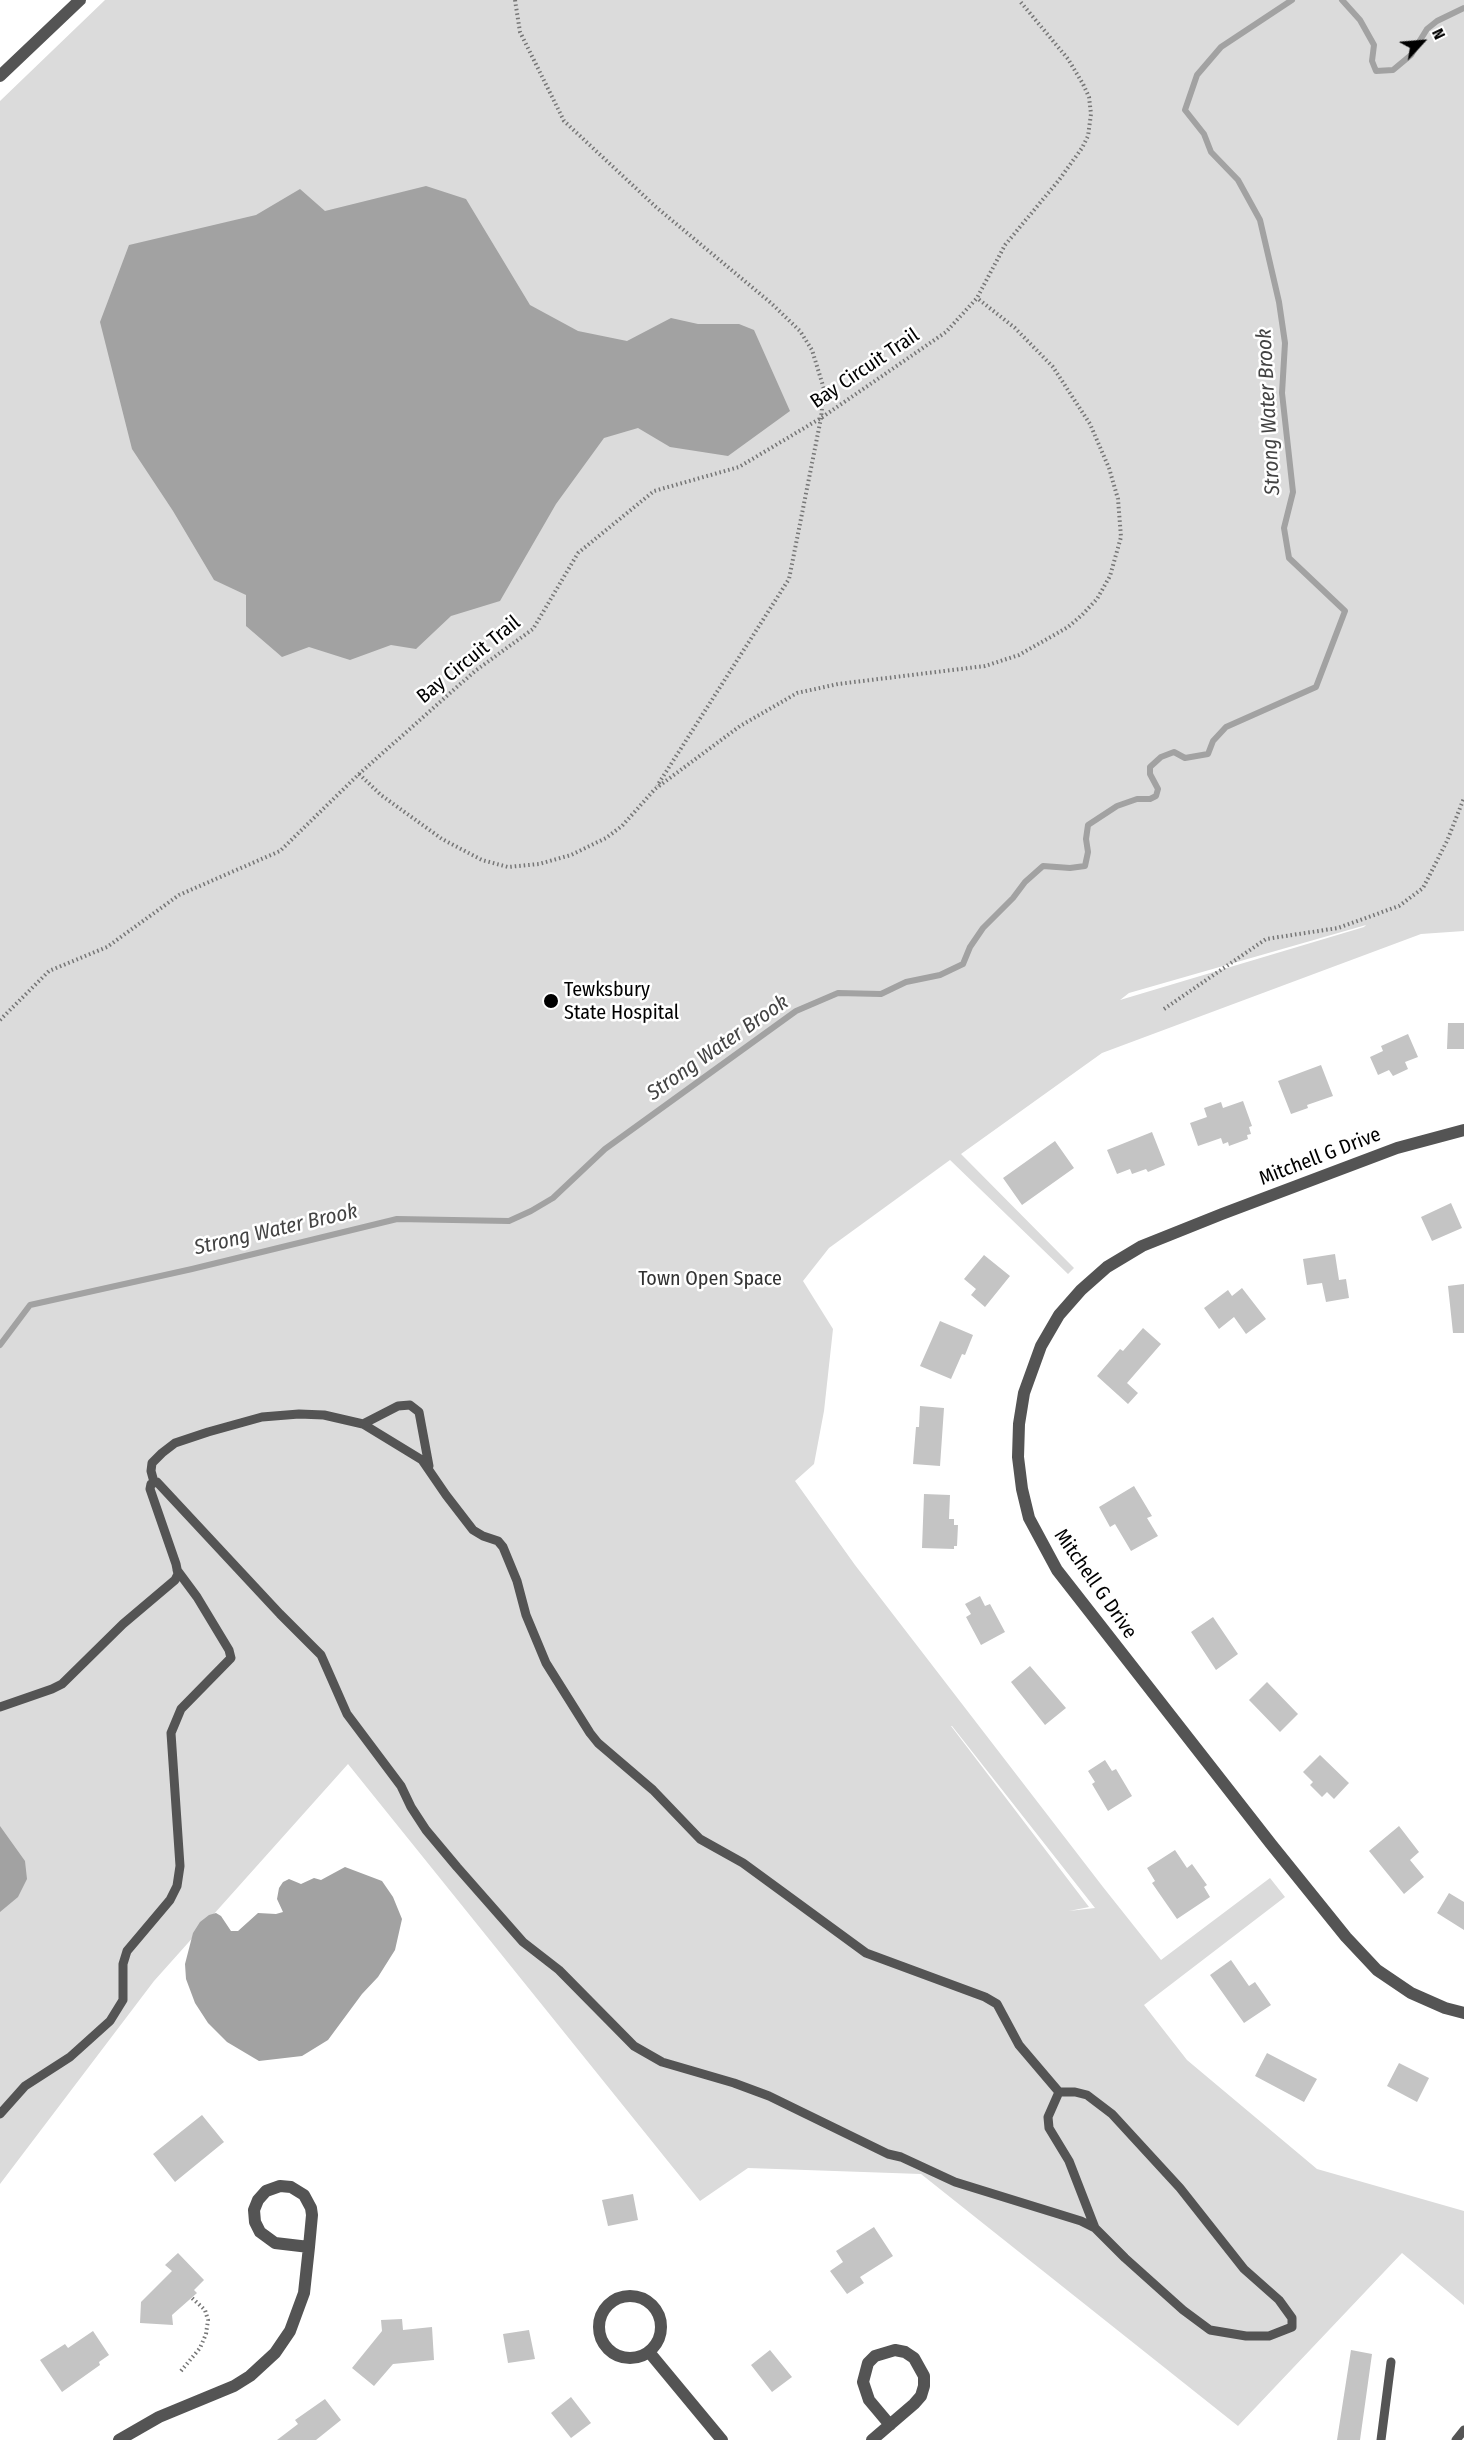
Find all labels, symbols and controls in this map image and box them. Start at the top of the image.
north arrow [1392,12,1452,72]
text: N [1428,25,1449,42]
street label: Bay Circuit Trail [806,324,924,414]
water label: Strong Water Brook [1252,328,1286,496]
street label: Bay Circuit Trail [413,611,525,709]
place label: Tewksbury State Hospital [564,978,679,1025]
water label: Strong Water Brook [642,990,794,1106]
marker: Tewksbury State Hospital [542,992,560,1010]
street label: Mitchell G Drive [1256,1123,1384,1191]
water label: Strong Water Brook [192,1199,360,1261]
park label: Town Open Space [638,1267,782,1291]
street label: Mitchell G Drive [1048,1525,1142,1643]

